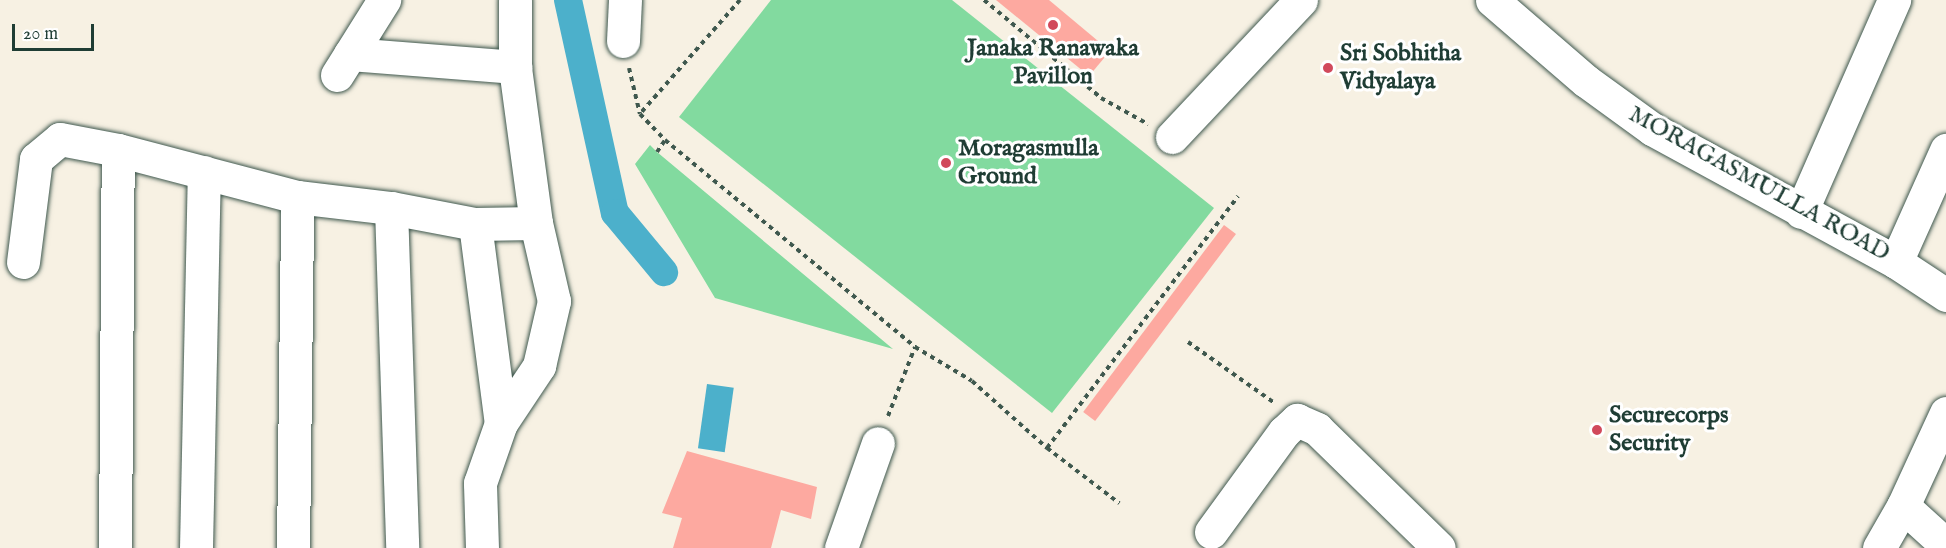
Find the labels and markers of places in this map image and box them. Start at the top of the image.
marker: Janaka Ranawaka Pavillon [1046,18,1060,32]
place label: Janaka Ranawaka Pavillon [967,35,1139,91]
place label: Sri Sobhitha Vidyalaya [1340,40,1461,96]
marker: Sri Sobhitha Vidyalaya [1321,61,1335,75]
place label: Moragasmulla Ground [958,135,1099,191]
marker: Moragasmulla Ground [939,156,953,170]
place label: Securecorps Security [1609,402,1728,458]
marker: Securecorps Security [1590,423,1604,437]

